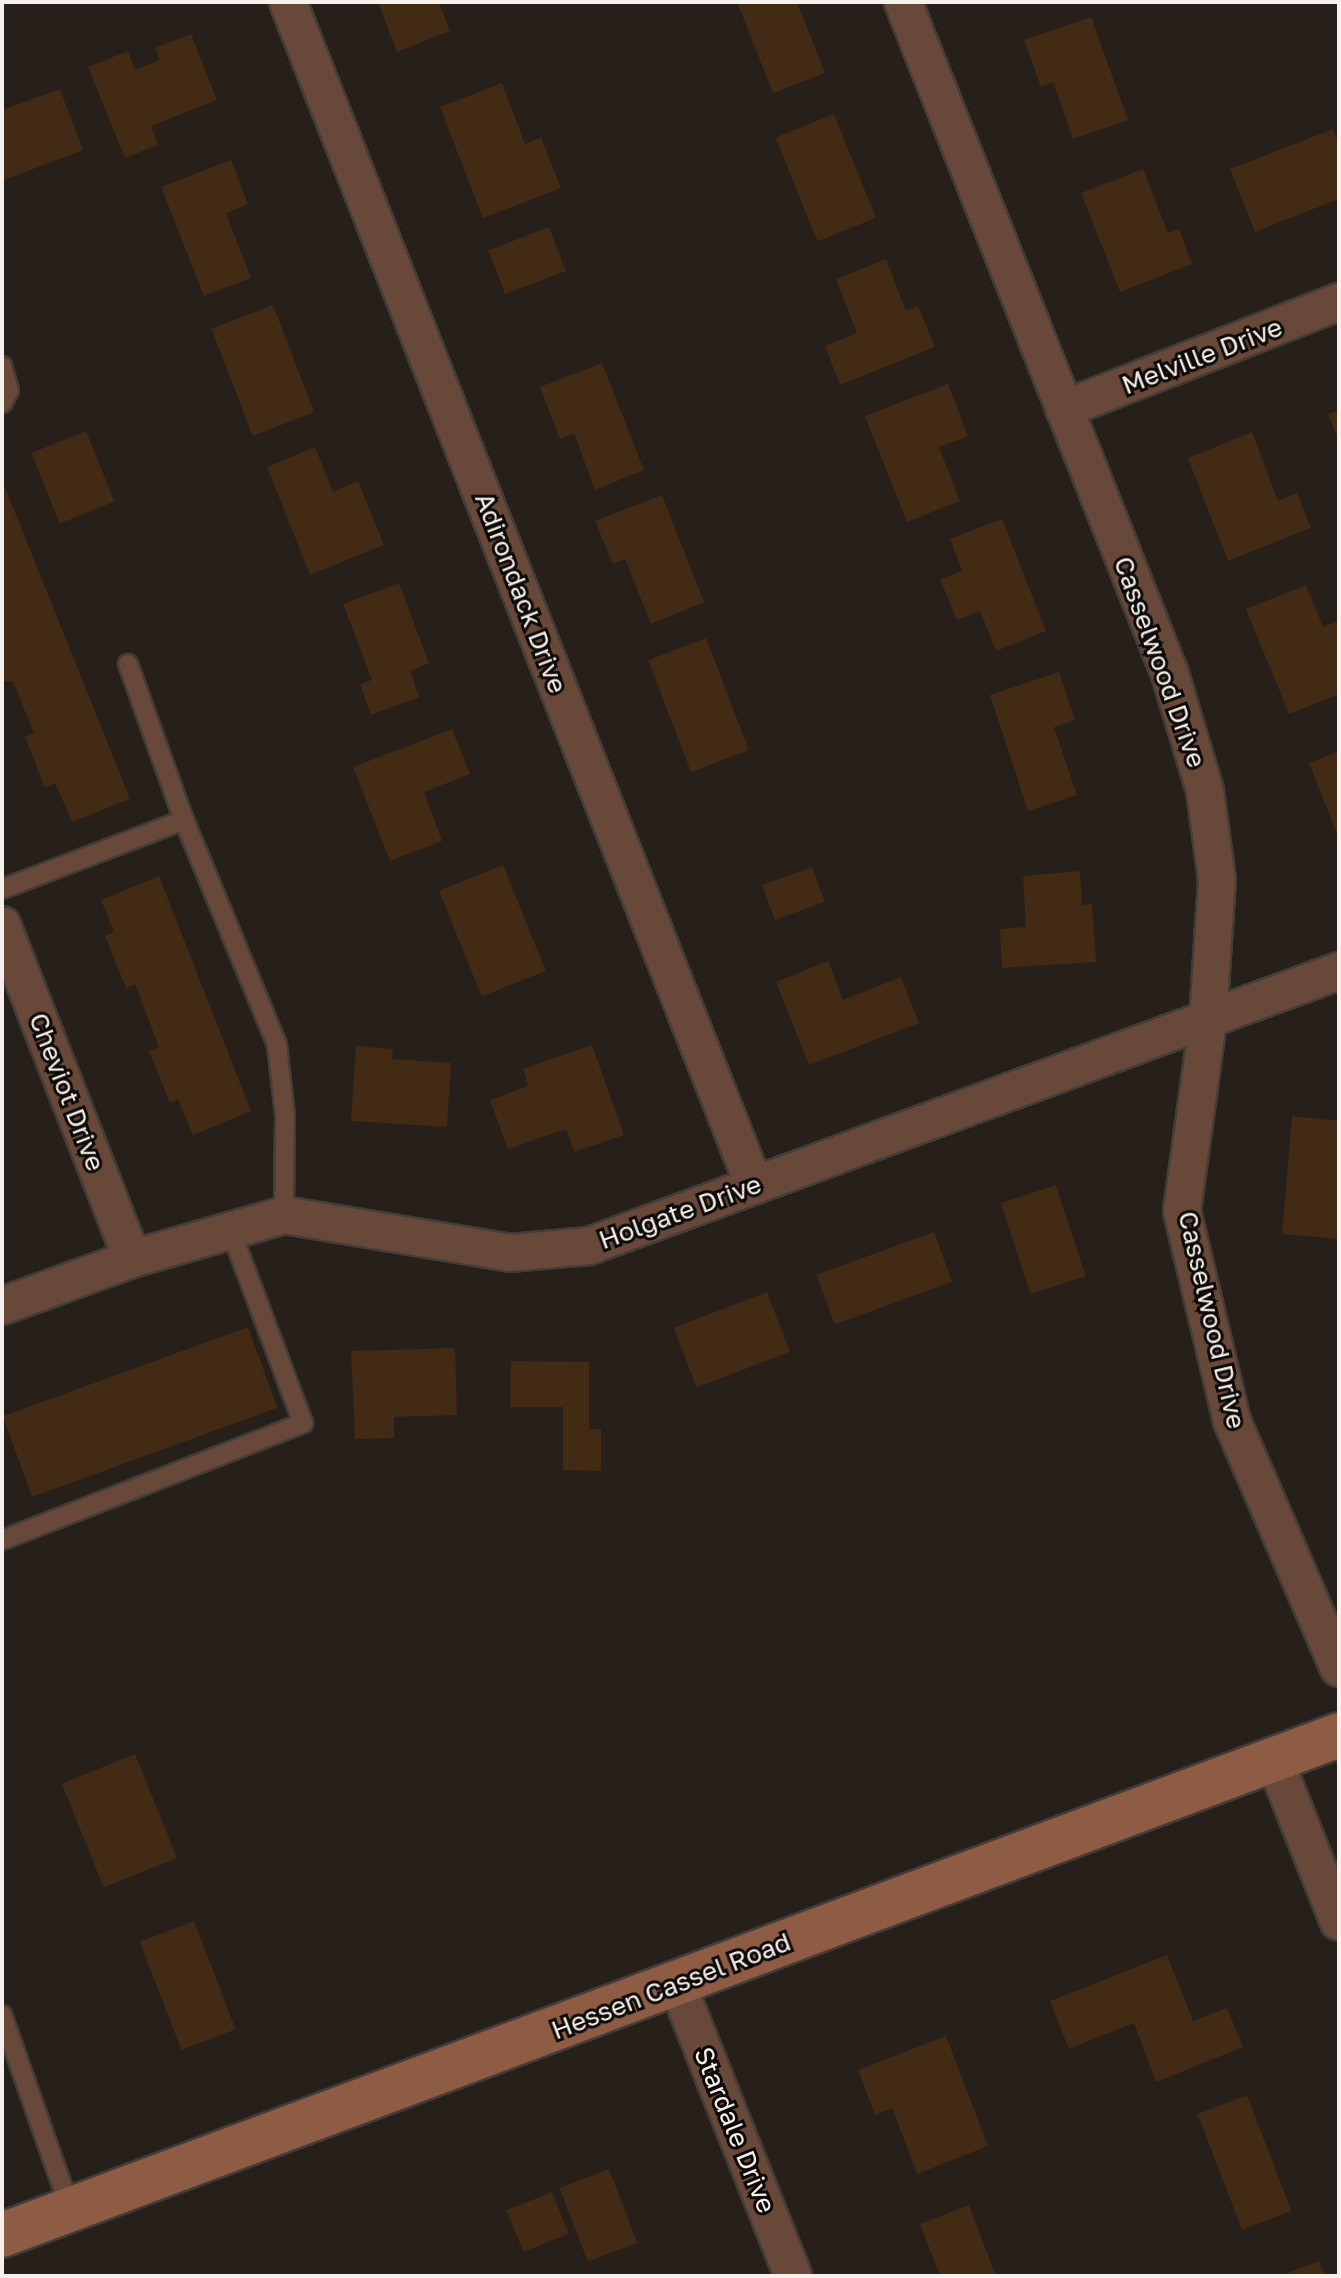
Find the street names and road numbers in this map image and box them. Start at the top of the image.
street label: Melville Drive [1117,311,1287,401]
street label: Adirondack Drive [468,488,574,698]
street label: Casselwood Drive [1107,552,1213,772]
street label: Cheviot Drive [23,1009,111,1175]
street label: Holgate Drive [595,1168,765,1256]
street label: Casselwood Drive [1172,1208,1252,1432]
street label: Hessen Cassel Road [547,1926,795,2046]
street label: Stardale Drive [688,2043,782,2217]

